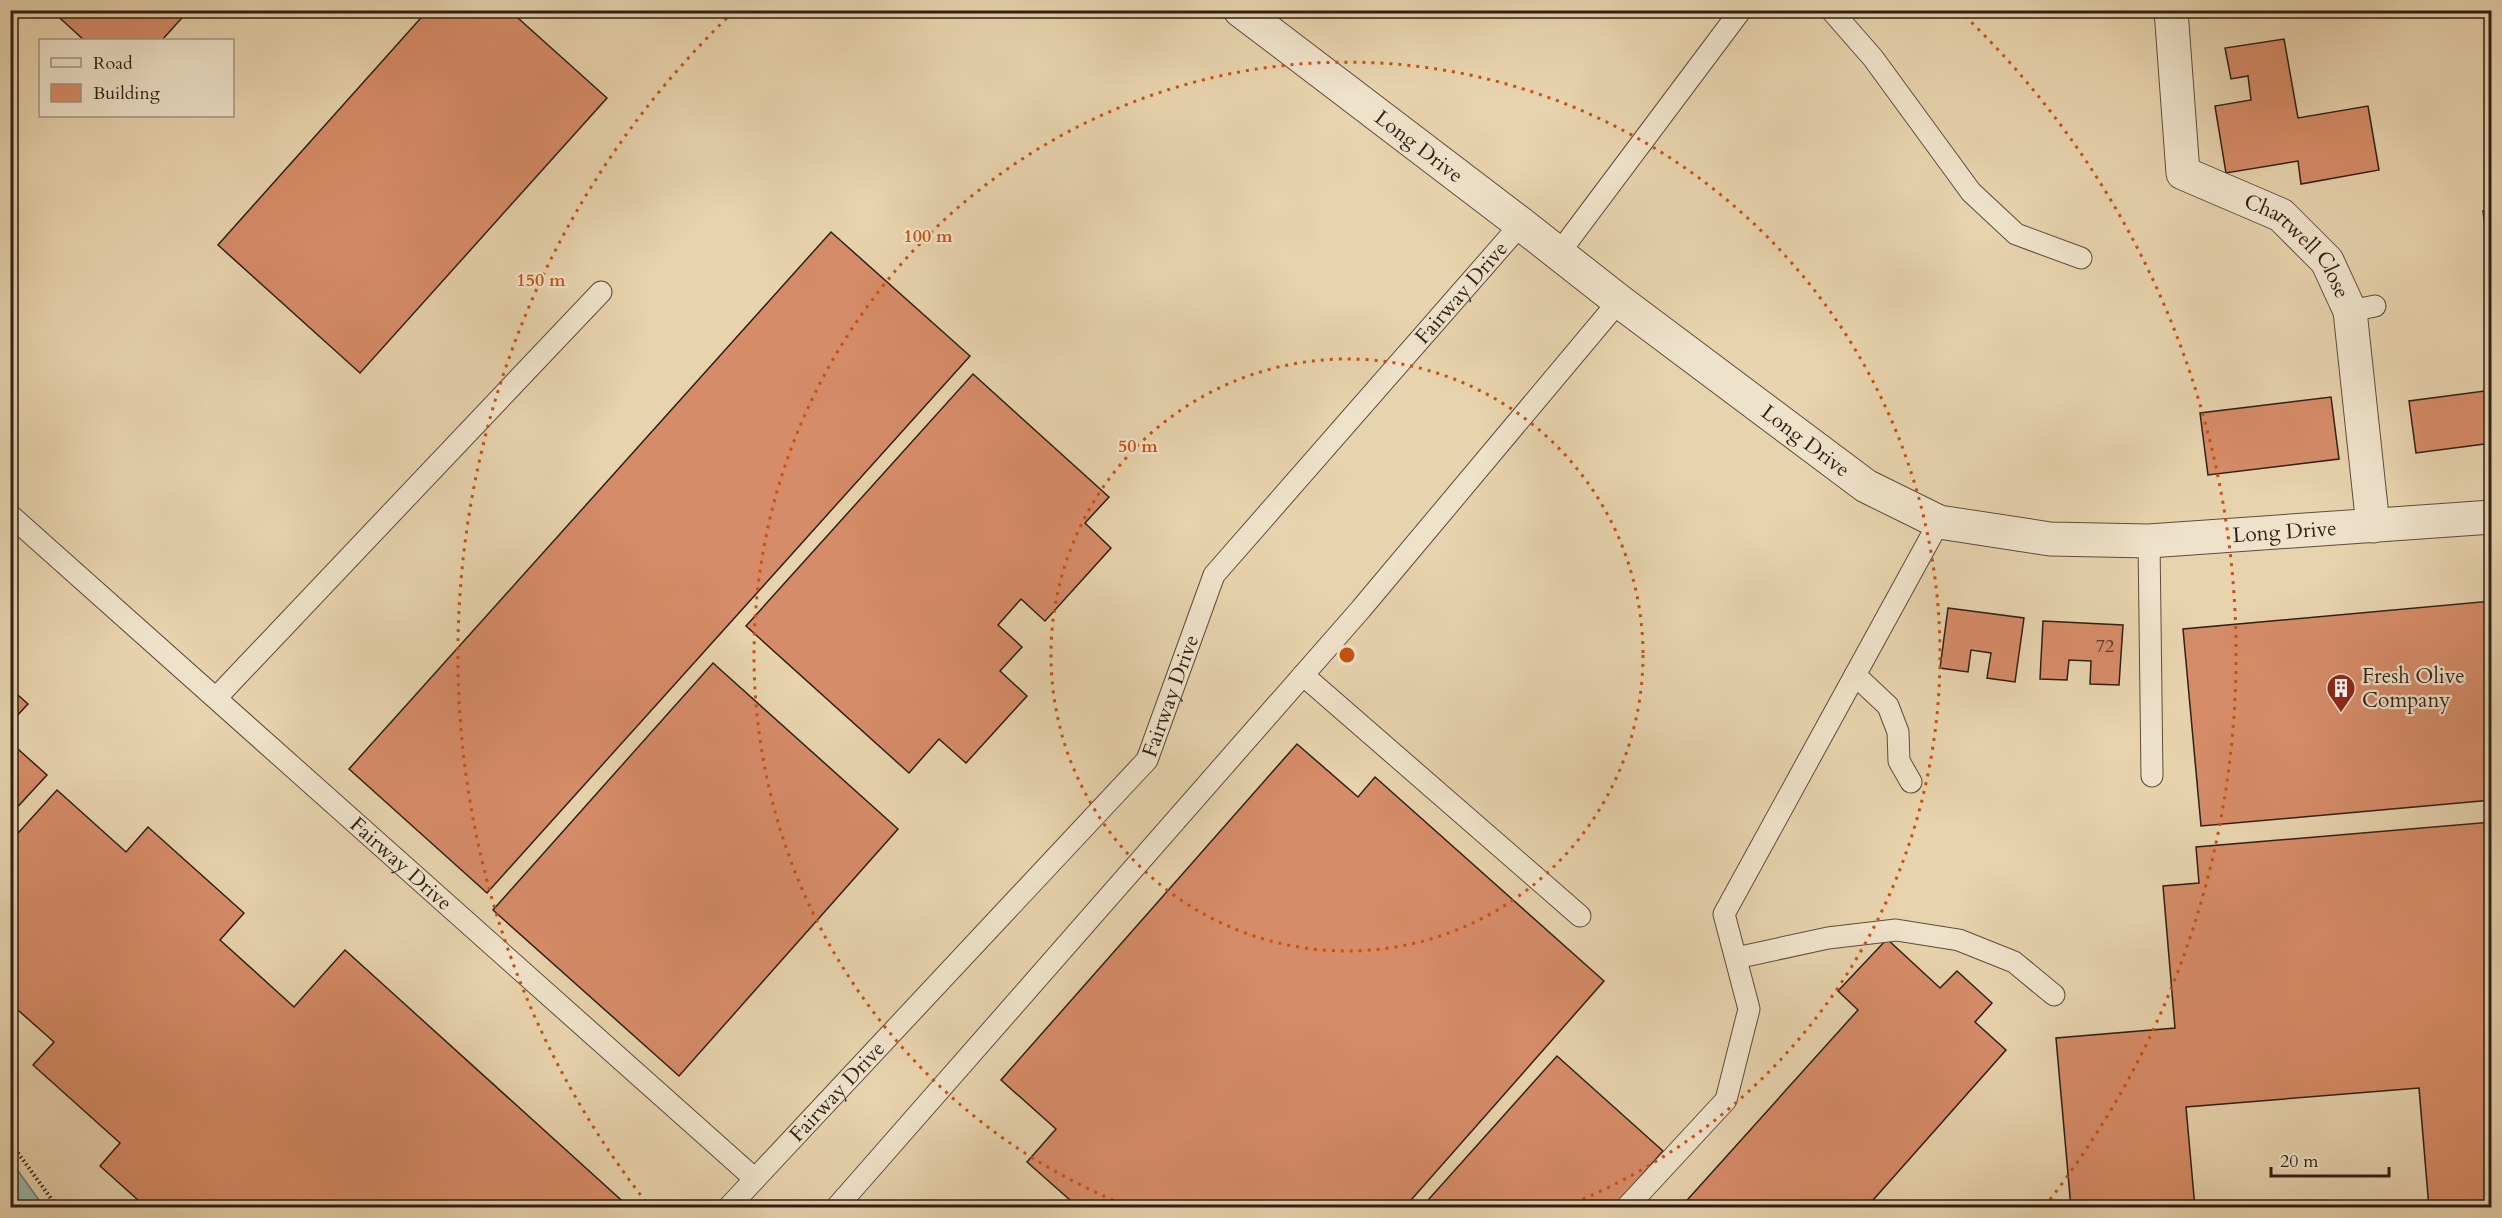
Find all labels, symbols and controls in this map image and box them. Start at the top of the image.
legend [39,39,234,117]
text: Road [93,51,133,76]
text: Building [93,81,161,106]
street label: Long Drive [1368,104,1469,190]
street label: Chartwell Close [2240,187,2356,303]
text: 100 m [903,224,953,249]
street label: Fairway Drive [1409,235,1515,350]
text: 150 m [516,268,566,293]
street label: Long Drive [1755,398,1856,484]
text: 50 m [1118,434,1158,459]
street label: Long Drive [2232,514,2338,550]
street label: Fairway Drive [1135,631,1206,761]
house number: 72 [2096,634,2114,659]
centre of rings [1337,645,1357,665]
place label: Fresh Olive Company [2362,662,2465,715]
building icon: Fresh Olive Company [2325,672,2357,714]
street label: Fairway Drive [343,811,458,917]
street label: Fairway Drive [783,1035,892,1148]
scale bar [2271,1140,2390,1178]
text: 20 m [2280,1149,2319,1174]

